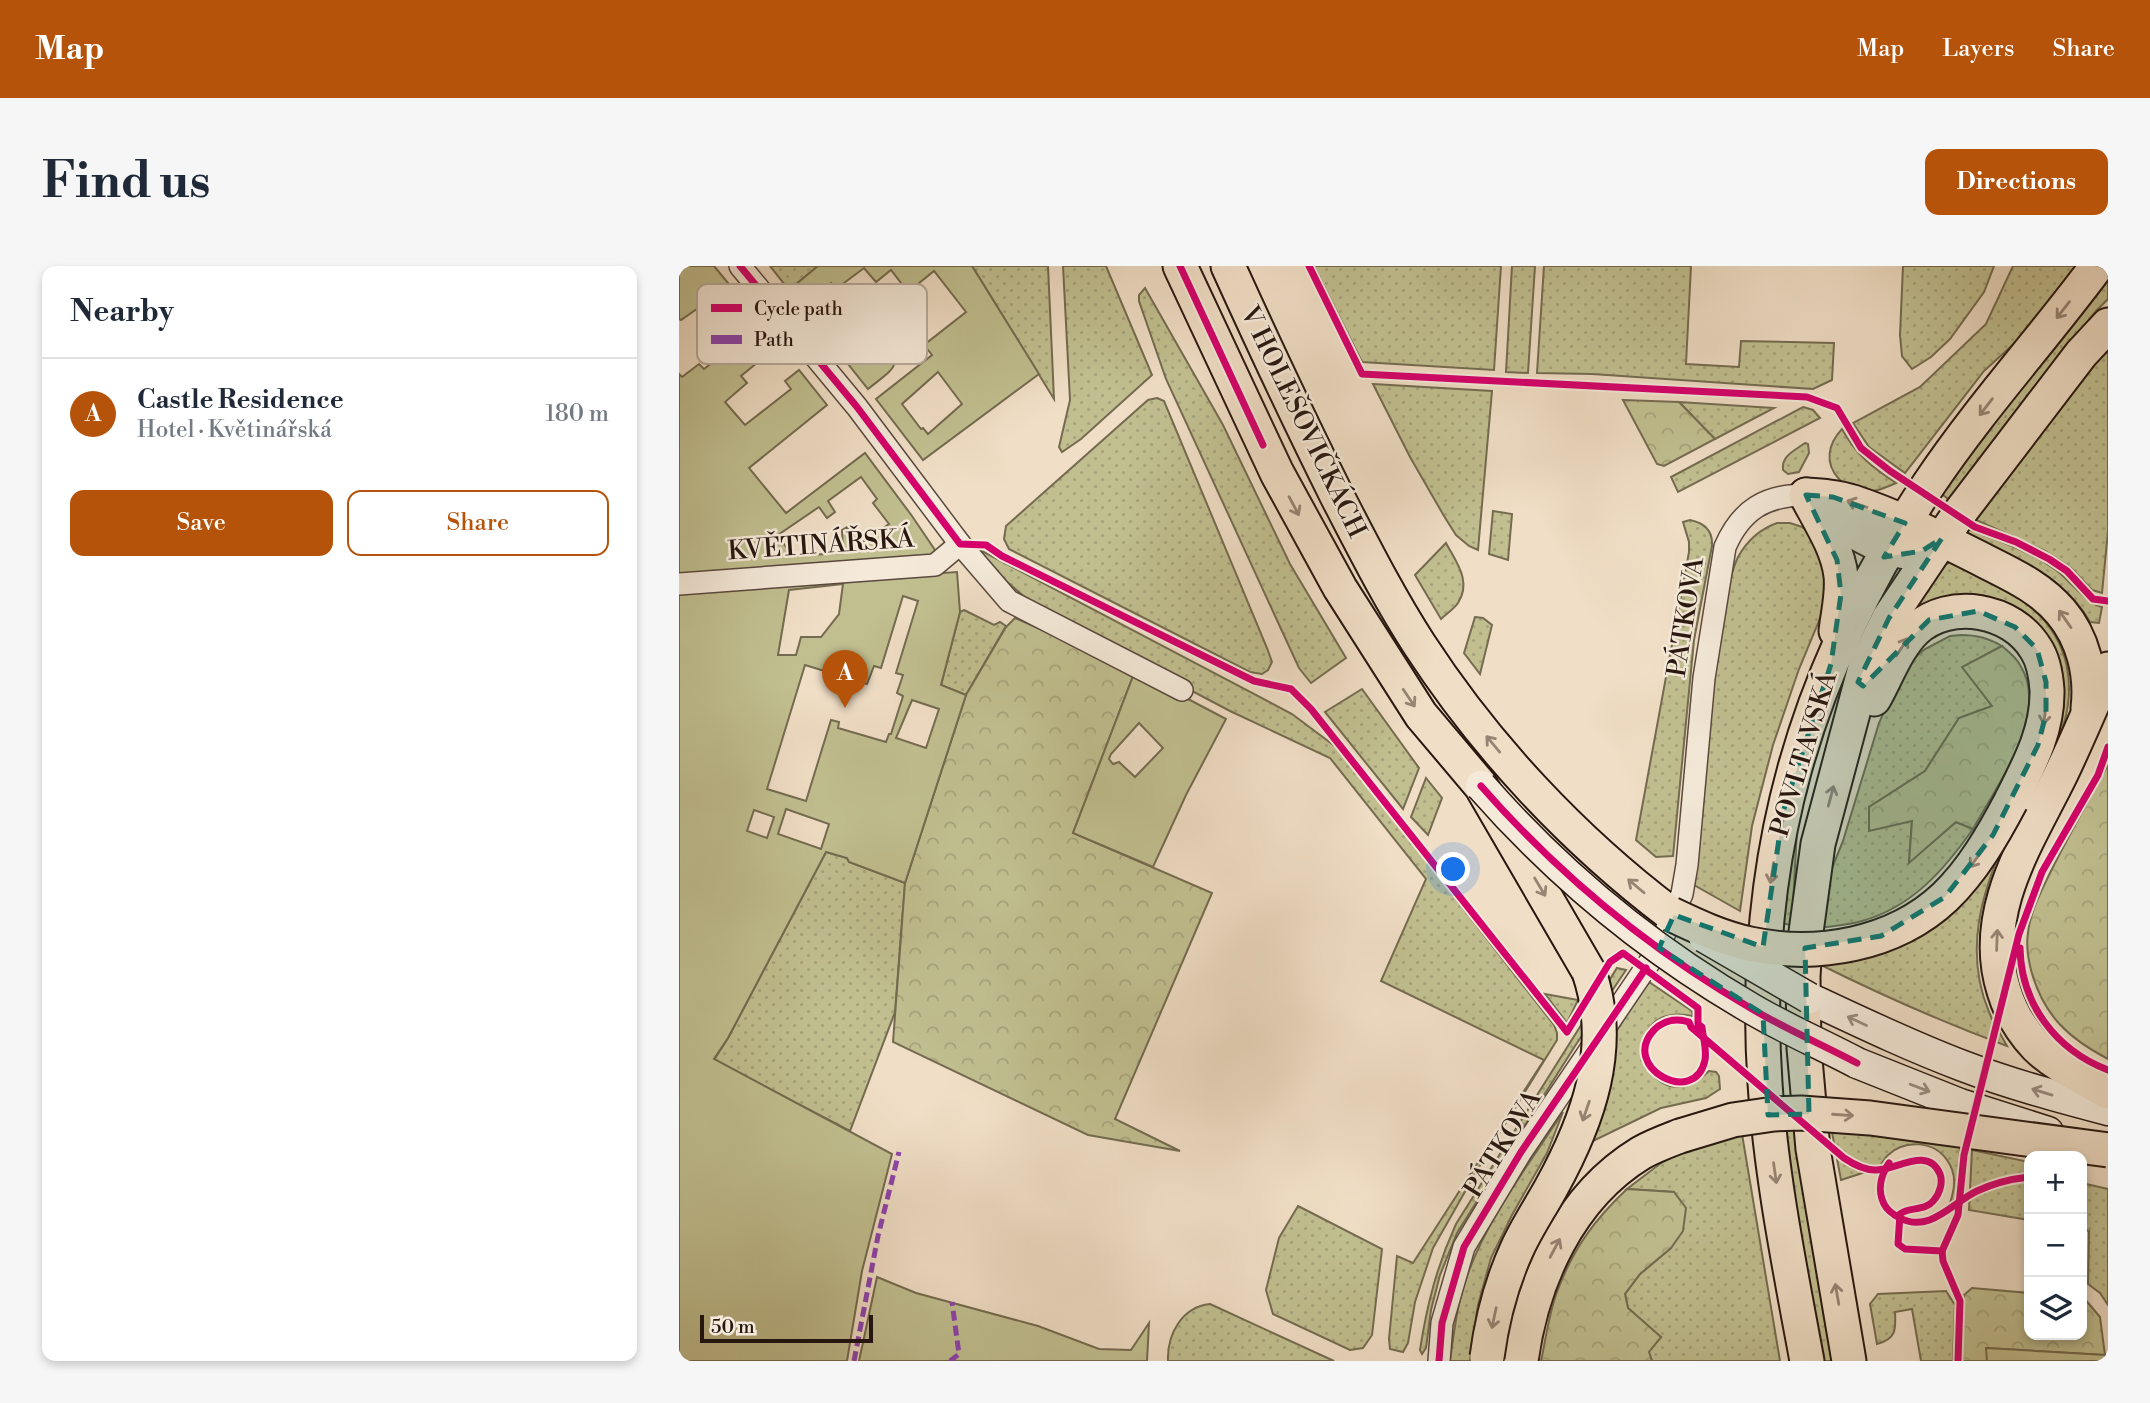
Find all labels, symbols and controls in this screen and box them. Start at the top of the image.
text: Map [35,29,104,70]
text: Map [1857,34,1904,64]
text: Layers [1942,34,2014,64]
text: Share [2052,34,2115,64]
button: Directions [1925,149,2108,215]
text: Find us [42,152,211,213]
legend [697,284,927,364]
text: Nearby [70,293,174,331]
text: Cycle path [754,297,843,321]
street label: V HOLEŠOVIČKÁCH [1233,299,1375,543]
one-way arrow [2055,301,2071,319]
text: Path [754,328,794,352]
text: Castle Residence [137,384,344,416]
one-way arrow [1978,398,1993,416]
text: A [85,400,101,428]
text: 180 m [545,400,609,428]
text: Hotel · Květinářská [137,416,332,444]
button: Save [70,490,333,556]
button: Share [347,490,609,556]
one-way arrow [1287,495,1301,515]
one-way arrow [1846,497,1868,509]
street label: KVĚTINÁŘSKÁ [726,520,917,567]
street label: PÁTKOVA [1659,553,1711,679]
one-way arrow [2058,610,2073,629]
one-way arrow [1896,638,1910,658]
pin: A [822,650,868,708]
street label: POVLTAVSKÁ [1762,666,1845,841]
one-way arrow [1402,687,1416,707]
one-way arrow [2038,702,2051,725]
one-way arrow [1485,735,1501,753]
one-way arrow [1825,785,1838,808]
one-way arrow [1969,849,1983,868]
your location [1436,852,1470,886]
one-way arrow [1765,862,1778,884]
one-way arrow [1534,876,1548,896]
one-way arrow [1627,878,1645,894]
one-way arrow [1990,929,2003,952]
one-way arrow [1847,1014,1868,1027]
street label: PÁTKOVA [1456,1082,1549,1204]
one-way arrow [1909,1083,1931,1096]
one-way arrow [2031,1084,2053,1097]
one-way arrow [1579,1100,1591,1122]
one-way arrow [1832,1109,1854,1122]
map controls [2024,1151,2087,1340]
button: + [2024,1151,2087,1214]
one-way arrow [1769,1161,1782,1184]
button: − [2024,1214,2087,1277]
one-way arrow [1549,1239,1563,1259]
button: layers [2024,1277,2087,1340]
one-way arrow [1830,1283,1844,1306]
one-way arrow [1486,1306,1500,1329]
scale bar [700,1312,873,1344]
text: 50 m [711,1315,755,1339]

